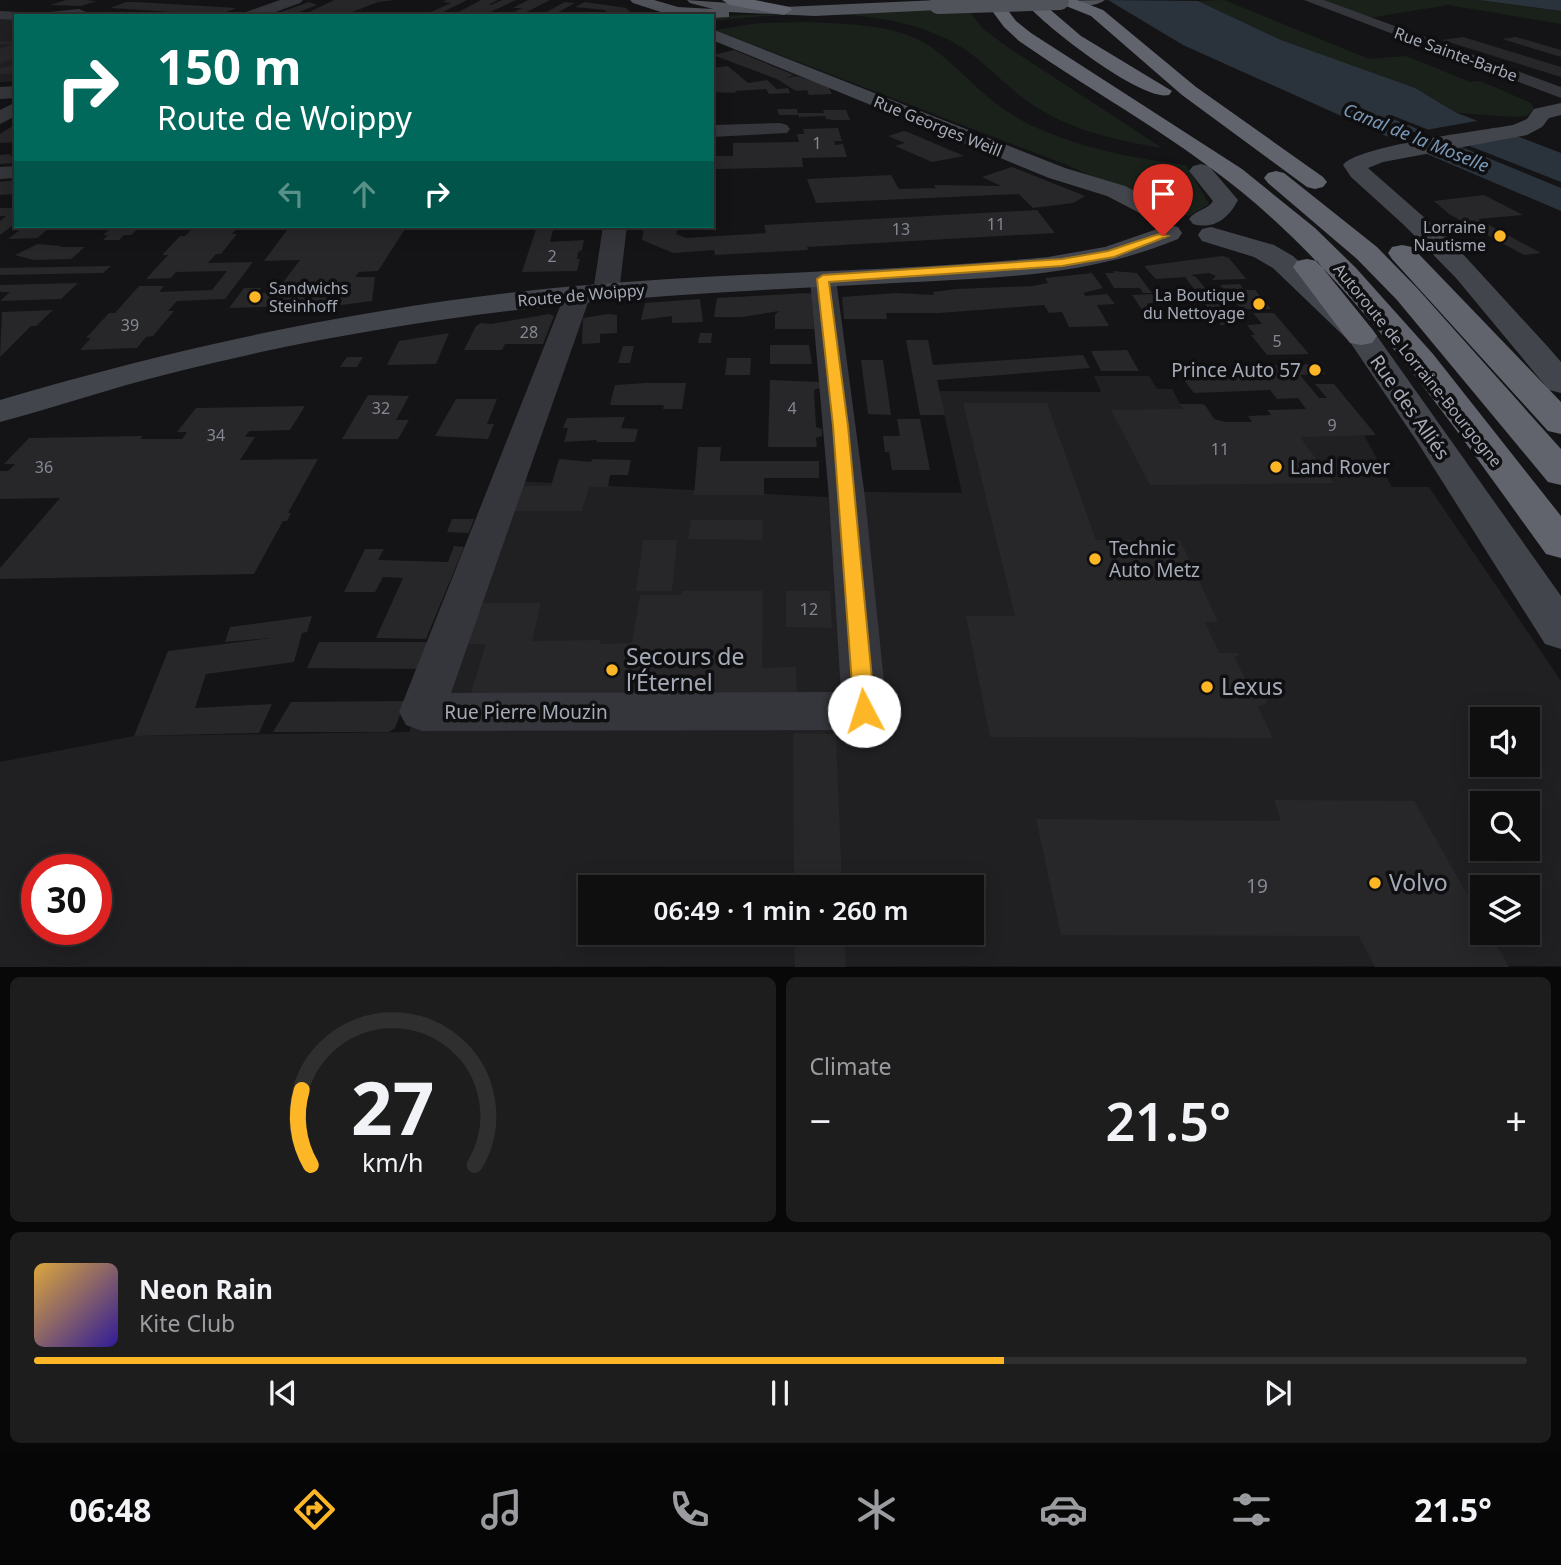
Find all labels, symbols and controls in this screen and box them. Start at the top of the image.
street label: Rue Sainte-Barbe [1391,21,1521,87]
text: 150 m [157,33,302,99]
icon: right [42,42,133,133]
street label: Rue Georges Weill [871,90,1005,162]
text: Route de Woippy [157,96,412,139]
water label: Canal de la Moselle [1340,97,1493,177]
house number: 1 [812,132,822,154]
pin [1133,164,1193,236]
icon: left [272,175,310,213]
icon: ahead [345,175,383,213]
icon: right [418,175,456,213]
icon: arrive [1144,175,1182,213]
house number: 11 [987,213,1005,235]
place label: Lorraine Nautisme [1413,216,1486,256]
house number: 13 [892,218,910,240]
marker: Lorraine Nautisme [1492,228,1508,244]
house number: 2 [547,245,557,267]
street label: Autoroute de Lorraine-Bourgogne [1329,259,1507,471]
place label: Sandwichs Steinhoff [269,277,348,317]
street label: Route de Woippy [517,278,646,312]
place label: La Boutique du Nettoyage [1143,284,1245,324]
marker: Sandwichs Steinhoff [247,289,263,305]
marker: La Boutique du Nettoyage [1251,296,1267,312]
house number: 39 [121,314,139,336]
house number: 28 [520,321,538,343]
house number: 5 [1272,330,1282,352]
street label: Rue des Alliés [1364,349,1456,465]
place label: Prince Auto 57 [1171,357,1301,383]
marker: Prince Auto 57 [1307,362,1323,378]
house number: 32 [372,397,390,419]
house number: 4 [787,397,797,419]
house number: 9 [1327,414,1337,436]
house number: 34 [207,424,225,446]
house number: 11 [1211,438,1229,460]
place label: Land Rover [1290,454,1390,480]
house number: 36 [35,456,53,478]
marker: Land Rover [1268,459,1284,475]
place label: Technic Auto Metz [1109,535,1200,583]
marker: Technic Auto Metz [1087,551,1103,567]
house number: 12 [800,598,818,620]
place label: Secours de l’Éternel [626,640,744,698]
marker: Secours de l’Éternel [604,662,620,678]
place label: Lexus [1221,670,1283,702]
position arrow [827,674,901,748]
marker: Lexus [1199,679,1215,695]
street label: Rue Pierre Mouzin [444,699,608,725]
map controls [1470,707,1540,945]
button: sound [1470,707,1540,777]
button: search [1470,791,1540,861]
speed limit sign: 30 [21,854,112,945]
place label: Volvo [1389,866,1448,898]
house number: 19 [1246,873,1268,899]
marker: Volvo [1367,875,1383,891]
button: layers [1470,875,1540,945]
text: 06:49 · 1 min · 260 m [654,892,908,928]
text: Climate [810,1050,892,1082]
text: 27 [351,1058,434,1157]
text: 21.5° [1105,1085,1231,1156]
text: − [810,1094,831,1146]
text: + [1505,1094,1527,1146]
text: km/h [362,1145,424,1179]
text: Neon Rain [139,1271,273,1307]
text: Kite Club [139,1307,235,1339]
icon: previous [264,1374,302,1412]
icon: pause [761,1374,799,1412]
icon: next [1259,1374,1297,1412]
icon: directions [290,1485,339,1534]
icon: music [477,1485,526,1534]
icon: phone [665,1485,714,1534]
icon: climate [852,1485,901,1534]
icon: car [1039,1485,1088,1534]
icon: filters [1227,1485,1276,1534]
text: 06:48 [69,1488,151,1531]
text: 21.5° [1414,1488,1492,1531]

